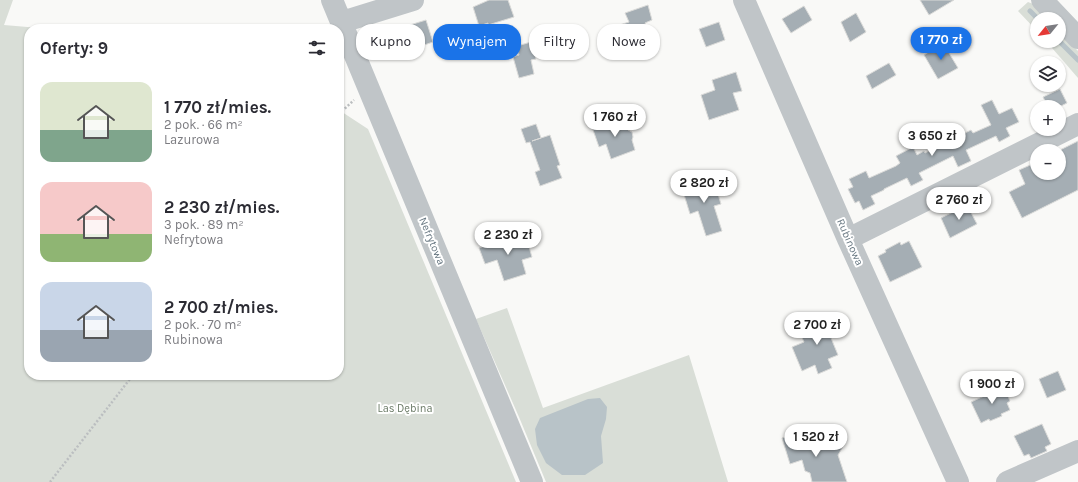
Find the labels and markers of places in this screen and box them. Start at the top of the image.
pin: 1 770 zł [900,27,982,61]
pin: 1 760 zł [574,104,656,138]
pin: 3 650 zł [891,123,973,157]
pin: 2 820 zł [663,170,745,204]
pin: 2 760 zł [918,187,1000,221]
pin: 2 230 zł [467,222,549,256]
pin: 2 700 zł [776,312,858,346]
pin: 1 900 zł [951,371,1033,405]
pin: 1 520 zł [775,424,857,458]

